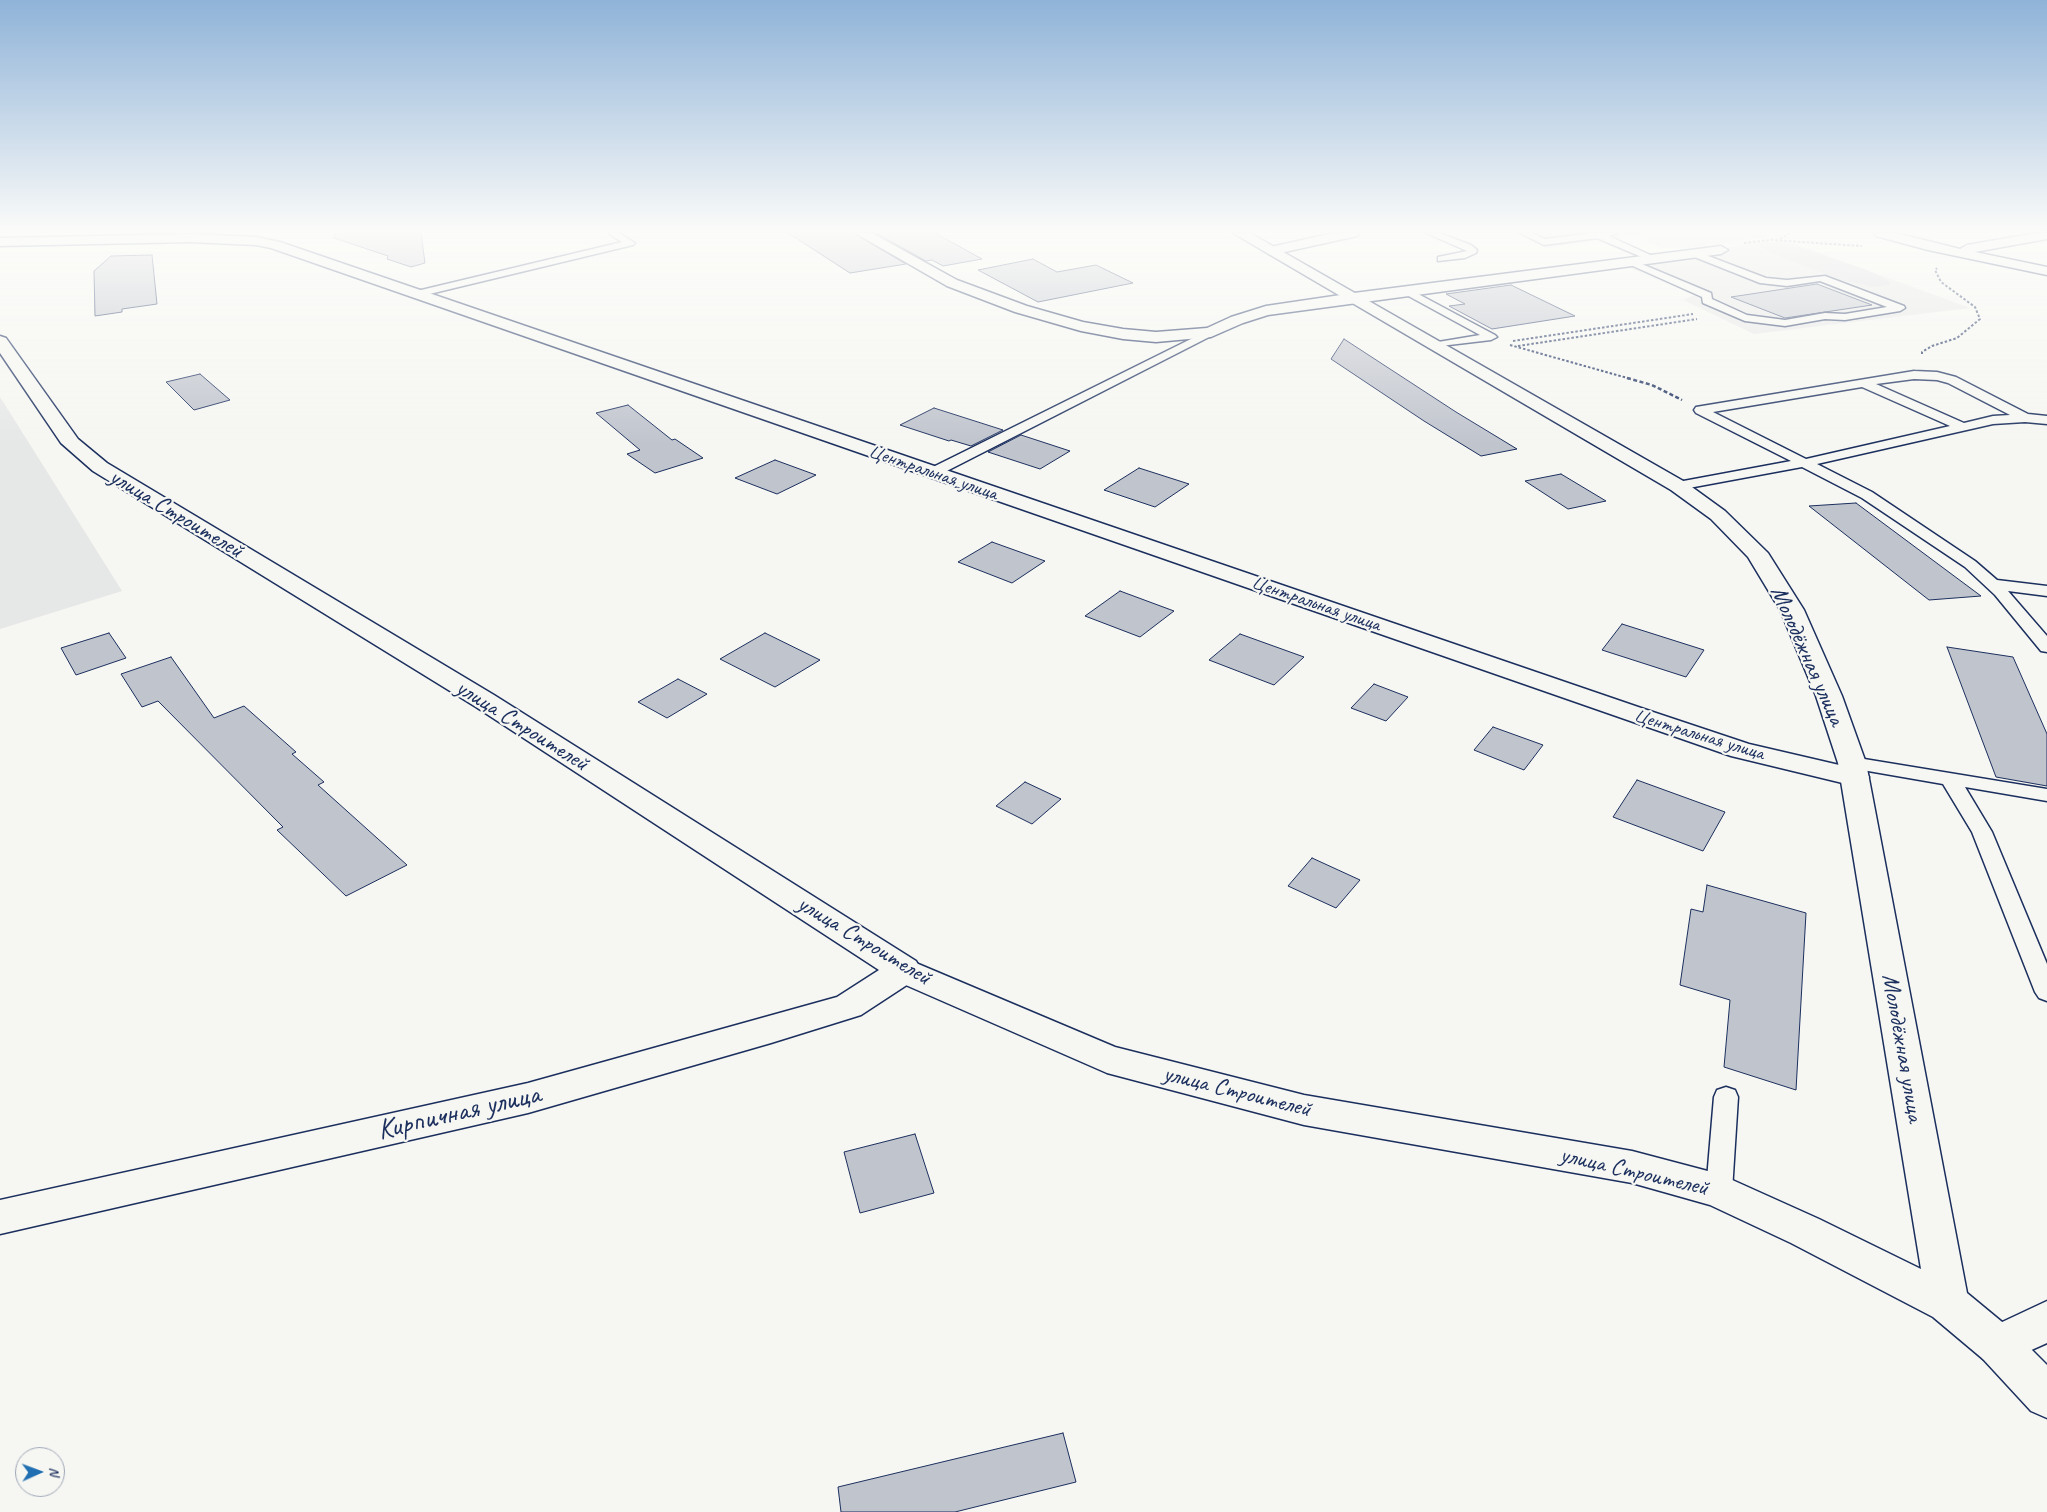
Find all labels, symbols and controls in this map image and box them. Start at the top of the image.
street label: Центральная улица [865,440,1001,506]
street label: улица Строителей [104,463,248,565]
street label: Центральная улица [1248,571,1384,637]
street label: Молодёжная улица [1763,582,1851,730]
street label: улица Строителей [450,674,594,778]
street label: Центральная улица [1631,704,1767,766]
street label: улица Строителей [792,890,936,992]
street label: Молодёжная улица [1875,972,1929,1124]
street label: улица Строителей [1160,1060,1314,1124]
street label: Кирпичная улица [374,1077,544,1149]
street label: улица Строителей [1557,1141,1711,1203]
north arrow [15,1447,65,1497]
text: N [46,1467,63,1476]

